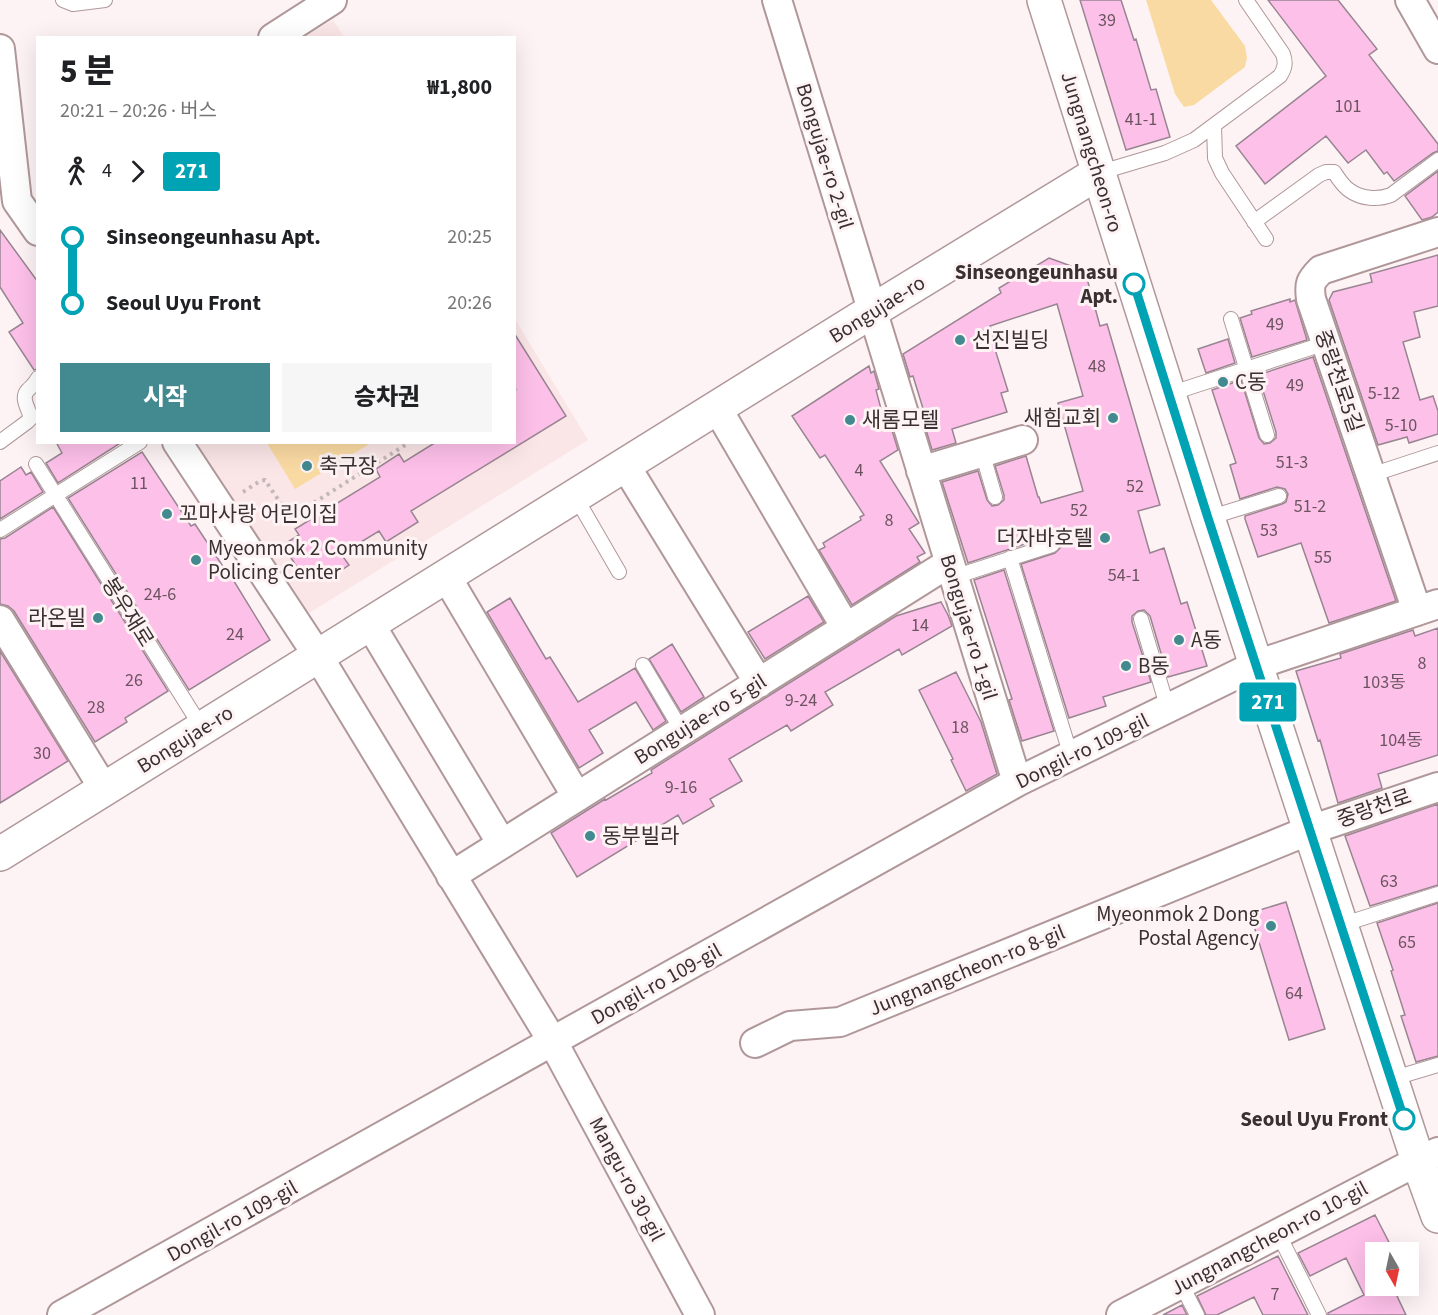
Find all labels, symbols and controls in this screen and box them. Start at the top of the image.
house number: 39 [1098,8,1116,33]
text: 5 분 [60,48,115,95]
street label: Jungnangcheon-ro [1053,68,1131,236]
text: ₩1,800 [427,71,492,103]
street label: Bongujae-ro 2-gil [789,79,861,233]
house number: 101 [1335,94,1361,119]
text: 20:21 – 20:26 · 버스 [60,97,217,125]
house number: 41-1 [1125,107,1157,132]
icon: walk [60,155,93,188]
icon: forward [121,155,154,188]
text: 271 [175,156,208,186]
text: 4 [102,157,112,185]
text: Sinseongeunhasu Apt. [106,221,321,253]
text: 20:25 [447,223,492,251]
place label: Sinseongeunhasu Apt. [955,257,1118,311]
street label: Bongujae-ro [823,267,931,351]
marker: Sinseongeunhasu Apt. [1123,273,1145,295]
text: Seoul Uyu Front [106,287,261,319]
text: 20:26 [447,289,492,317]
house number: 49 [1266,312,1284,337]
place label: 선진빌딩 [972,325,1049,355]
street label: 중랑천로5길 [1307,326,1371,436]
marker: 선진빌딩 [953,333,967,347]
house number: 48 [1088,354,1106,379]
button: 시작 [60,363,270,432]
button: 승차권 [282,363,492,432]
place label: C동 [1235,367,1266,397]
house number: 49 [1286,373,1304,398]
marker: C동 [1216,375,1230,389]
house number: 5-12 [1368,381,1400,406]
place label: 새힘교회 [1024,403,1101,433]
place label: 새롬모텔 [862,405,939,435]
marker: 새힘교회 [1106,411,1120,425]
marker: 새롬모텔 [843,413,857,427]
house number: 5-10 [1385,413,1417,438]
house number: 51-3 [1276,450,1308,475]
place label: 축구장 [319,451,377,481]
house number: 4 [855,458,864,483]
marker: 축구장 [300,459,314,473]
house number: 11 [130,471,148,496]
house number: 52 [1126,474,1144,499]
house number: 51-2 [1294,494,1326,519]
house number: 52 [1070,498,1088,523]
place label: 꼬마사랑 어린이집 [179,499,338,529]
marker: 꼬마사랑 어린이집 [160,507,174,521]
house number: 8 [885,508,894,533]
house number: 53 [1260,518,1278,543]
place label: 더자바호텔 [996,523,1093,553]
marker: 더자바호텔 [1098,531,1112,545]
place label: Myeonmok 2 Community Policing Center [208,533,428,587]
house number: 55 [1314,545,1332,570]
street label: Bongujae-ro 1-gil [933,550,1005,704]
marker: Myeonmok 2 Community Policing Center [189,553,203,567]
house number: 54-1 [1108,563,1140,588]
street label: 봉우재로 [95,571,161,653]
house number: 24-6 [144,582,176,607]
place label: 라온빌 [28,603,86,633]
marker: 라온빌 [91,611,105,625]
house number: 14 [911,613,929,638]
house number: 24 [226,622,244,647]
place label: A동 [1191,625,1222,655]
marker: A동 [1172,633,1186,647]
place label: B동 [1138,651,1170,681]
house number: 8 [1418,651,1427,676]
marker: B동 [1119,659,1133,673]
street label: Bongujae-ro 5-gil [628,666,772,772]
house number: 26 [125,668,143,693]
house number: 103동 [1362,670,1406,695]
line badge: 271 [1234,682,1302,722]
text: 271 [1251,687,1285,717]
house number: 9-24 [785,688,817,713]
house number: 28 [87,695,105,720]
street label: Bongujae-ro [131,697,239,781]
street label: Dongil-ro 109-gil [1010,706,1154,796]
house number: 18 [951,715,969,740]
house number: 104동 [1379,728,1423,753]
house number: 30 [33,741,51,766]
house number: 9-16 [665,775,697,800]
street label: 중랑천로 [1333,781,1415,835]
place label: 동부빌라 [602,821,679,851]
marker: 동부빌라 [583,829,597,843]
house number: 63 [1380,869,1398,894]
place label: Myeonmok 2 Dong Postal Agency [1096,899,1259,953]
street label: Jungnangcheon-ro 8-gil [865,917,1069,1023]
marker: Myeonmok 2 Dong Postal Agency [1264,919,1278,933]
house number: 65 [1398,930,1416,955]
street label: Dongil-ro 109-gil [585,936,727,1032]
house number: 64 [1285,981,1303,1006]
place label: Seoul Uyu Front [1240,1104,1388,1134]
marker: Seoul Uyu Front [1393,1108,1415,1130]
street label: Mangu-ro 30-gil [582,1111,672,1247]
street label: Dongil-ro 109-gil [161,1173,303,1269]
street label: Jungnangcheon-ro 10-gil [1165,1173,1373,1303]
north arrow [1365,1242,1419,1296]
map controls [1365,1242,1419,1296]
house number: 7 [1271,1282,1280,1307]

